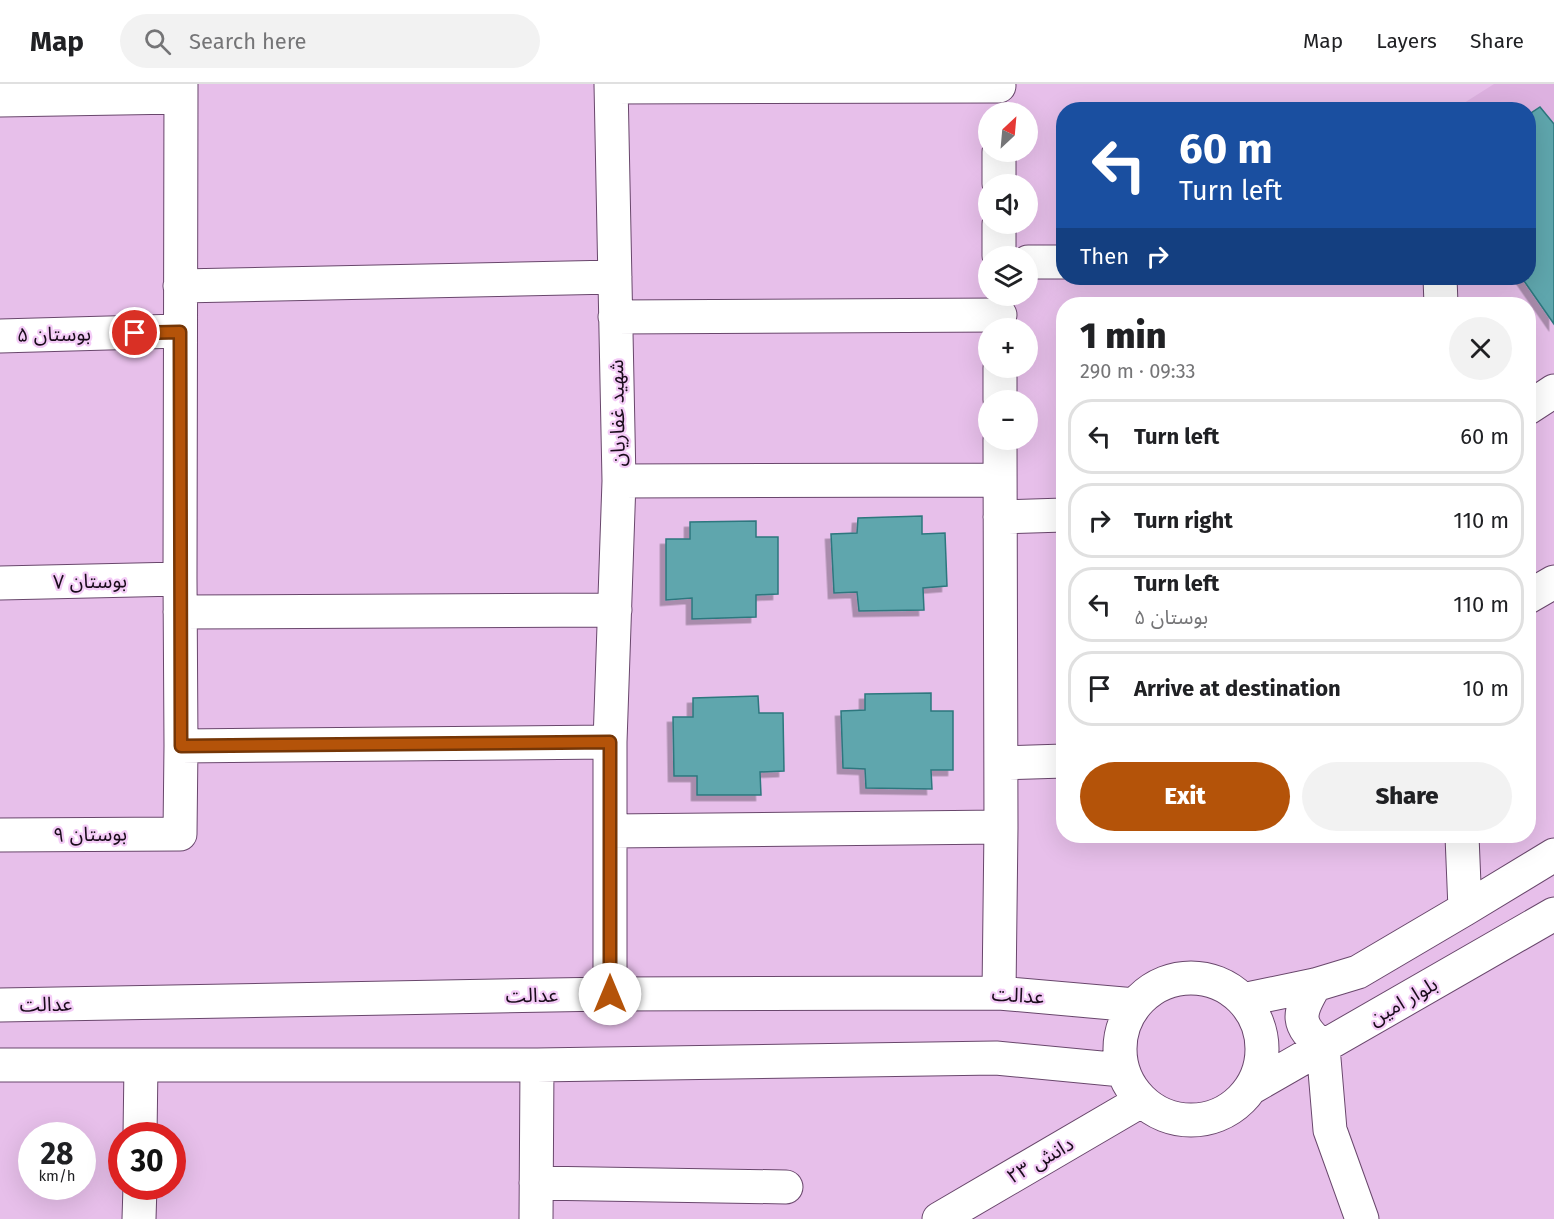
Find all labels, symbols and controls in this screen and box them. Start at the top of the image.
search box [120,14,540,68]
text: Map [30,25,84,58]
icon: search [141,25,174,58]
text: Search here [189,28,307,55]
text: Map [1303,28,1343,54]
text: Layers [1376,28,1437,54]
text: Share [1470,28,1524,54]
north arrow [978,102,1038,162]
map controls [978,102,1038,450]
text: 60 m [1179,124,1273,174]
icon: left [1080,126,1158,204]
button: sound [978,174,1038,234]
text: Turn left [1179,175,1282,207]
icon: right [1141,240,1174,273]
text: Then [1080,243,1129,270]
button: layers [978,246,1038,306]
pin [109,307,160,358]
text: 1 min [1080,314,1166,358]
icon: arrive [118,316,151,349]
button: close [1449,317,1512,380]
button: + [978,318,1038,378]
street label: بوستان ۵ [17,321,91,347]
street label: شهید غفاریان [604,359,630,467]
text: 290 m · 09:33 [1080,359,1196,383]
button: − [978,390,1038,450]
icon: left [1083,420,1116,453]
text: Turn left [1134,423,1219,450]
text: 60 m [1460,423,1509,450]
icon: right [1083,504,1116,537]
text: Turn right [1134,507,1233,534]
text: 110 m [1453,507,1509,534]
street label: بوستان ۷ [53,568,127,594]
text: Turn left [1134,570,1219,597]
icon: left [1083,588,1116,621]
text: 110 m [1453,591,1509,618]
text: بوستان ۵ [1134,605,1208,629]
icon: arrive [1083,672,1116,705]
text: Arrive at destination [1134,675,1341,702]
text: 10 m [1463,675,1509,702]
button: Exit [1080,762,1290,831]
button: Share [1302,762,1512,831]
street label: بوستان ۹ [53,821,127,847]
position arrow [578,962,642,1026]
street label: بلوار امین [1364,972,1442,1030]
street label: عدالت [991,981,1045,1009]
street label: عدالت [506,983,558,1007]
street label: عدالت [20,992,72,1016]
speed limit sign: 30 [108,1122,186,1200]
street label: دانش ۲۳ [1002,1131,1078,1189]
text: 28 [41,1136,73,1172]
text: km/h [38,1167,76,1185]

